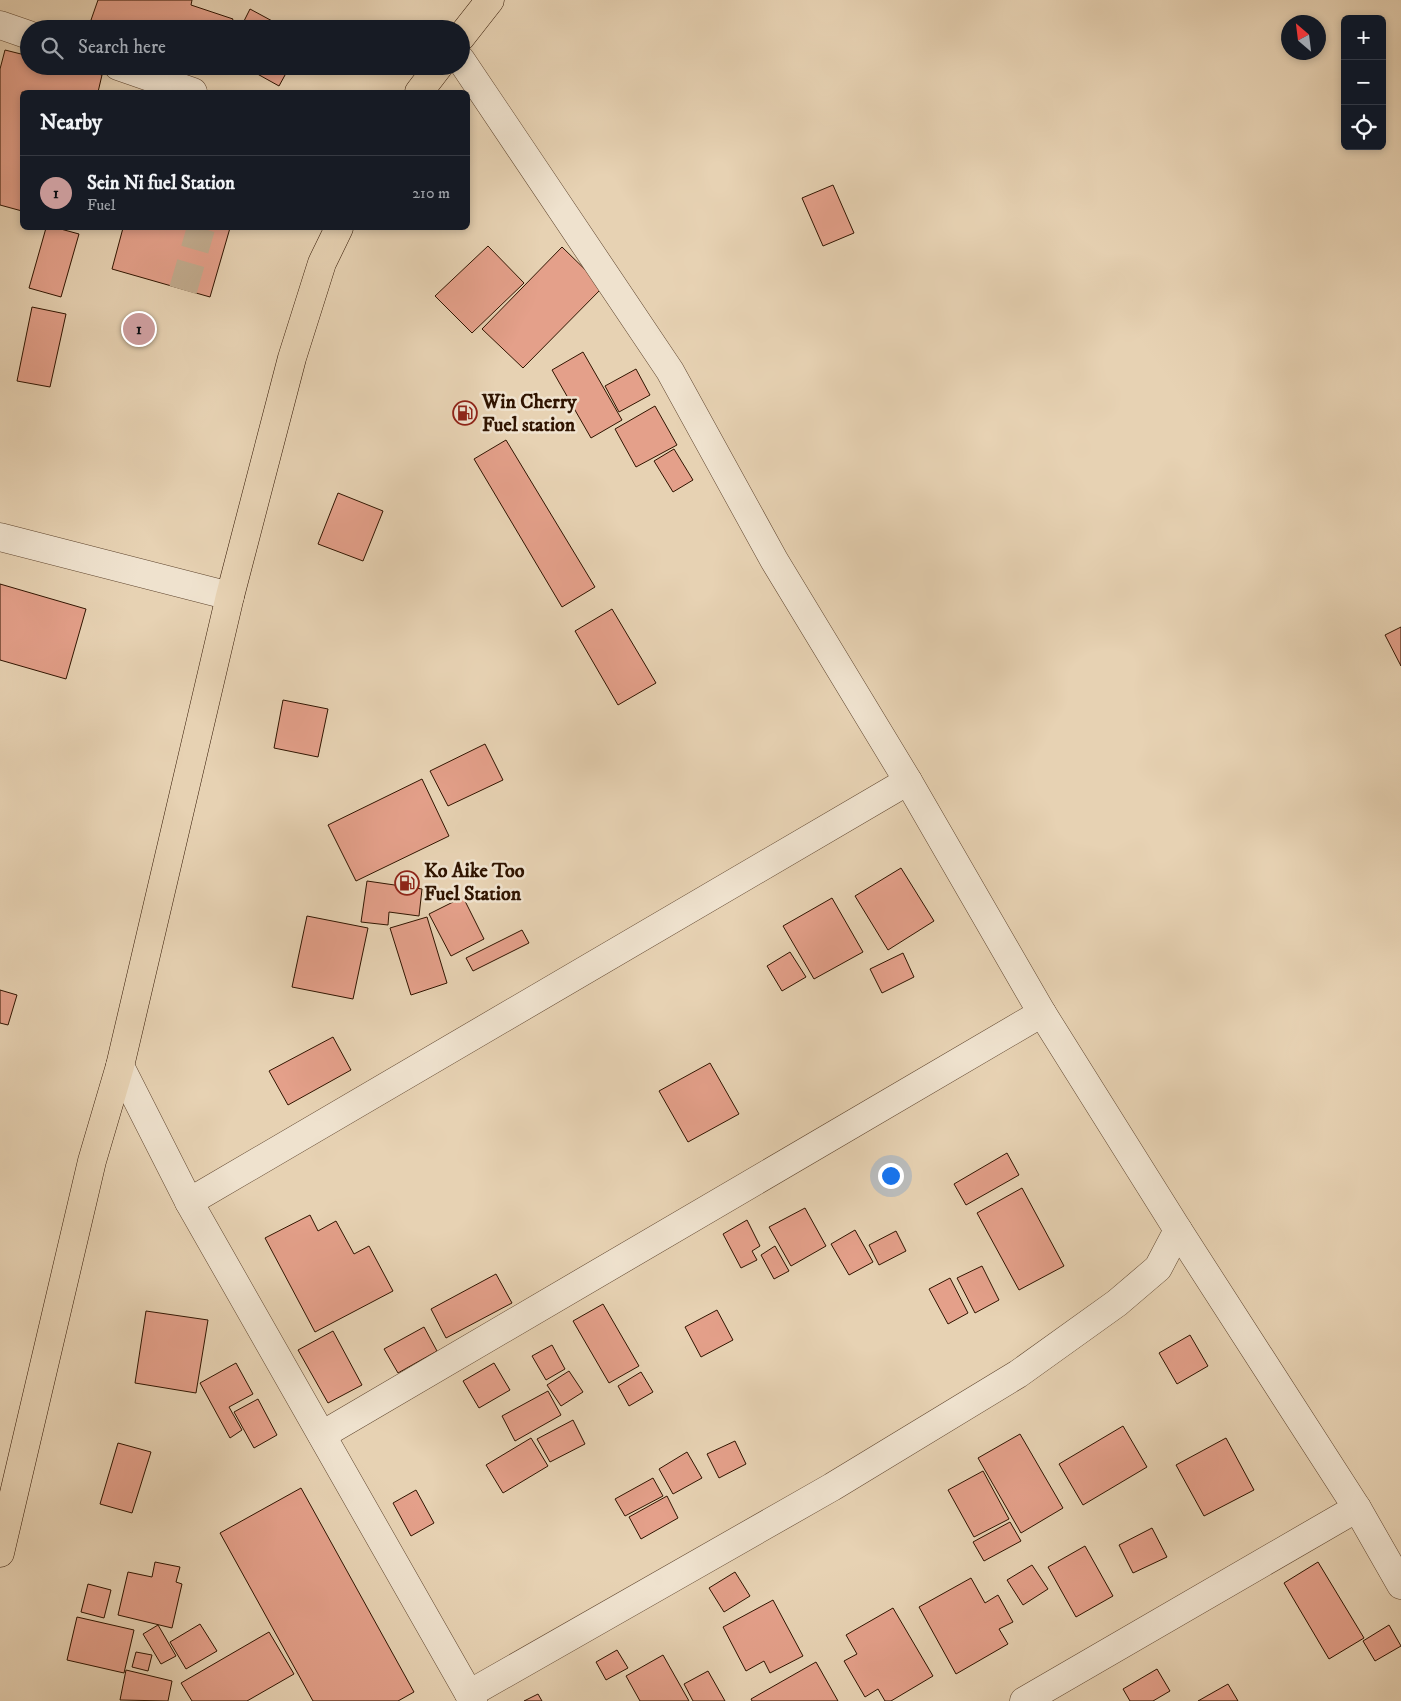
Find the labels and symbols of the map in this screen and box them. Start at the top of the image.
north arrow [1281,15,1326,60]
pin: 1 [123,310,155,348]
place label: Win Cherry Fuel station [481,390,577,438]
fuel station icon: Win Cherry Fuel station [452,400,478,426]
place label: Ko Aike Too Fuel Station [424,859,525,907]
fuel station icon: Ko Aike Too Fuel Station [394,870,420,896]
your location [878,1163,904,1189]

